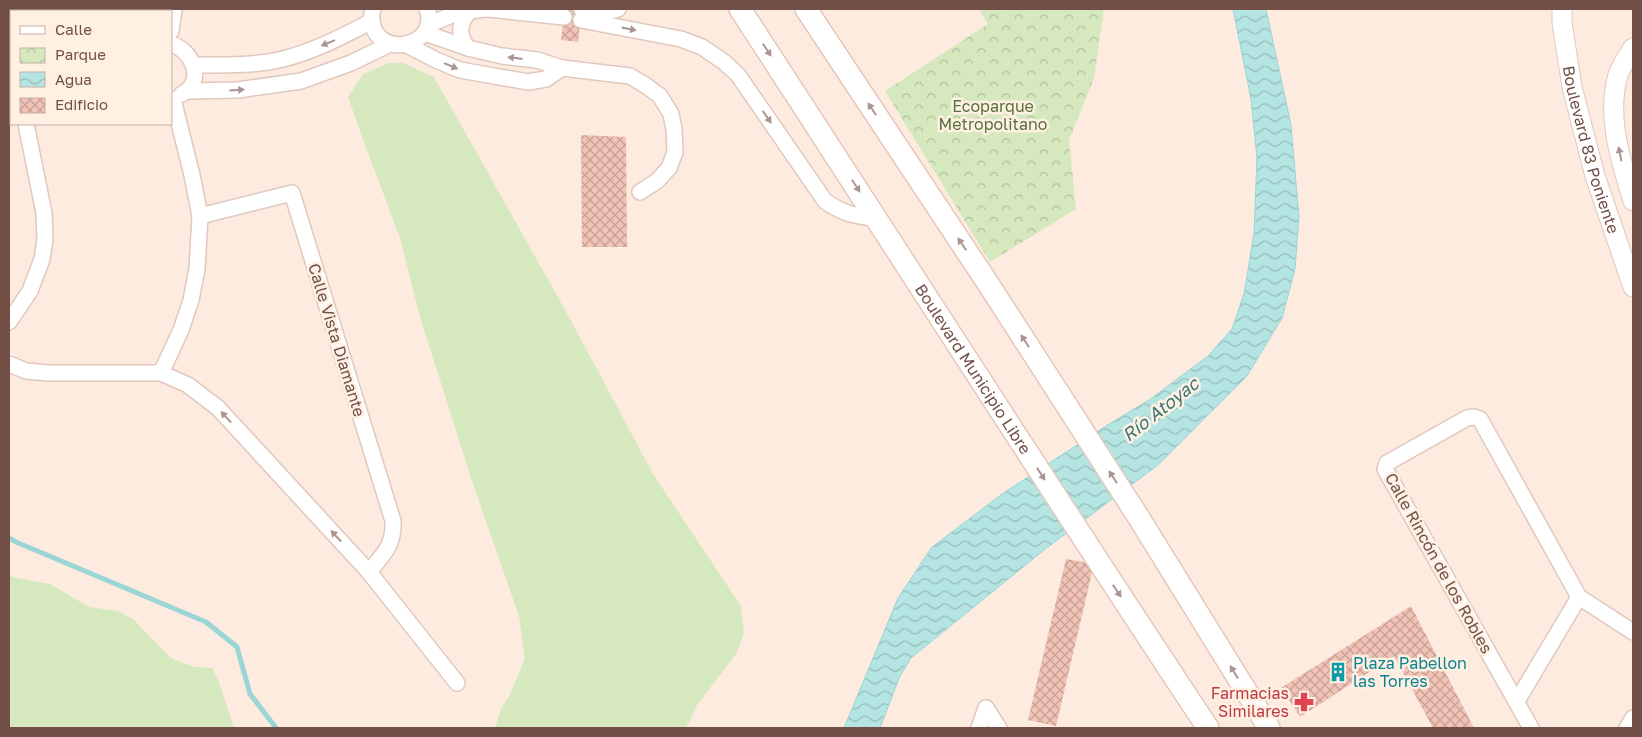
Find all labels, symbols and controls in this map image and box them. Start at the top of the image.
legend [10,10,172,125]
text: Calle [55,20,92,38]
one-way arrow [621,25,636,33]
one-way arrow [320,39,335,47]
one-way arrow [762,43,772,56]
text: Parque [55,45,106,63]
one-way arrow [506,53,522,61]
one-way arrow [444,63,458,71]
street label: Boulevard 83 Poniente [1559,64,1624,236]
text: Agua [55,70,92,88]
one-way arrow [230,85,246,93]
text: Edificio [55,95,108,113]
park label: Ecoparque Metropolitano [939,96,1047,134]
one-way arrow [867,102,877,115]
one-way arrow [762,110,772,124]
one-way arrow [1616,146,1624,161]
one-way arrow [851,179,860,192]
one-way arrow [957,237,967,251]
street label: Calle Vista Diamante [304,261,370,419]
street label: Boulevard Municipio Libre [911,280,1036,458]
one-way arrow [1020,334,1030,347]
water label: Río Atoyac [1117,372,1204,446]
one-way arrow [220,411,232,423]
one-way arrow [1036,467,1046,480]
street label: Calle Rincón de los Robles [1381,469,1497,657]
one-way arrow [1108,471,1117,484]
one-way arrow [330,531,342,543]
one-way arrow [1112,584,1122,598]
place label: Plaza Pabellon las Torres [1353,653,1467,691]
building icon: Plaza Pabellon las Torres [1327,661,1349,683]
one-way arrow [1229,665,1238,678]
place label: Farmacias Similares [1211,683,1289,721]
pharmacy icon: Farmacias Similares [1293,691,1315,713]

